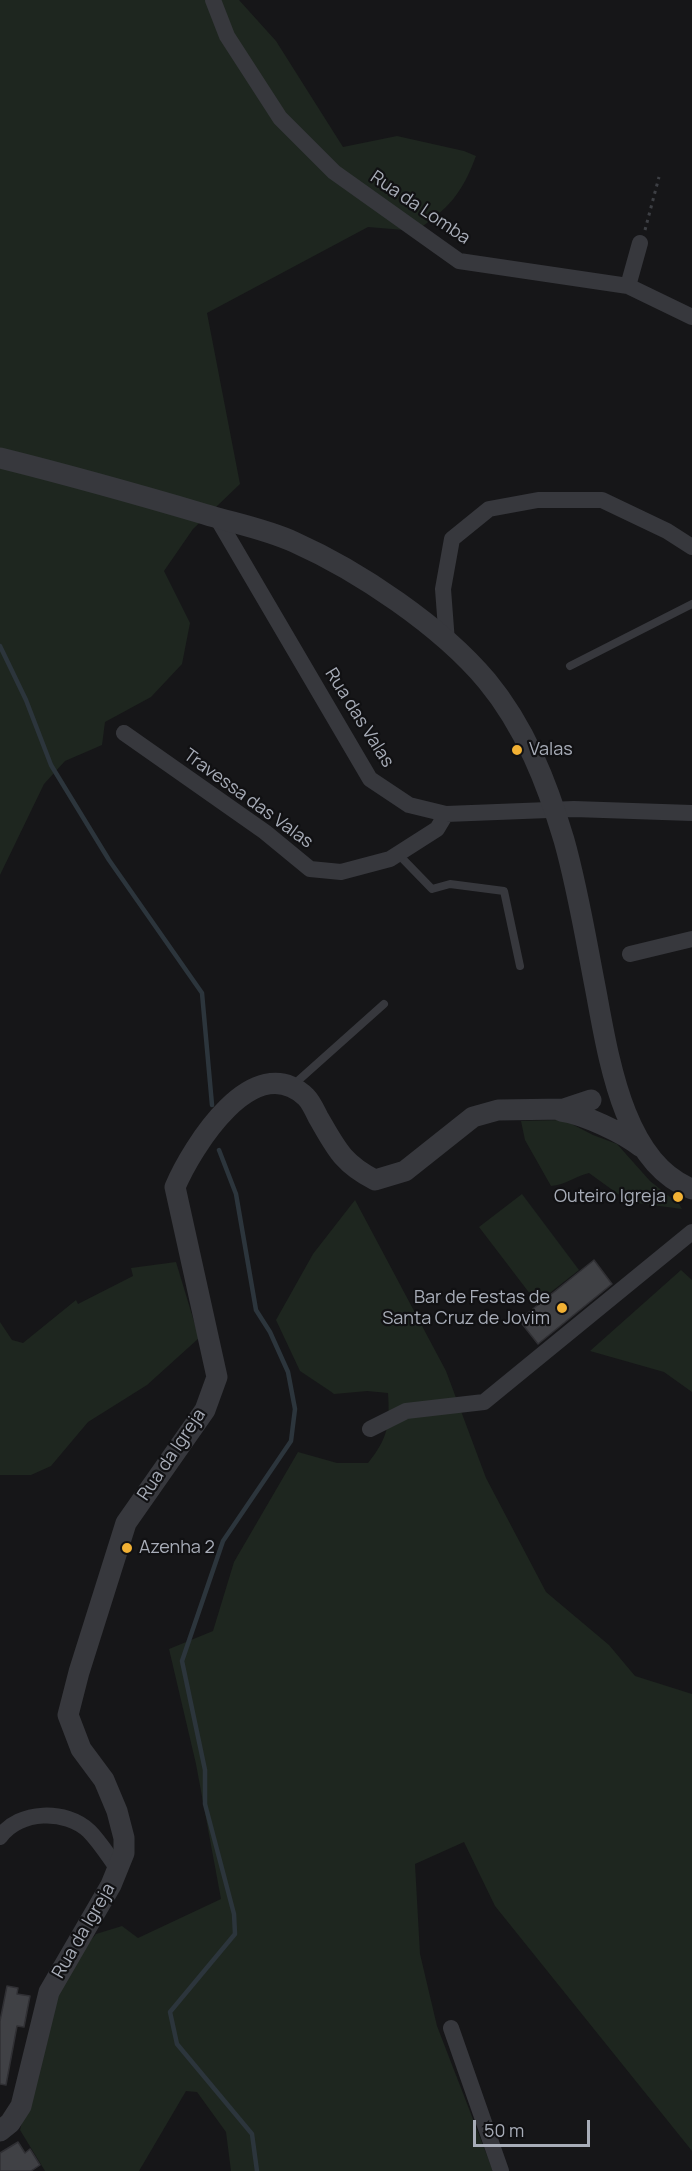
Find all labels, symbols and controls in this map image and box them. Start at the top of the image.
street label: Rua da Lomba [366,167,474,249]
street label: Rua das Valas [320,664,398,772]
place label: Valas [529,739,573,761]
marker: Valas [510,743,524,757]
street label: Travessa das Valas [179,745,317,853]
place label: Outeiro Igreja [554,1186,666,1208]
marker: Outeiro Igreja [671,1190,685,1204]
place label: Bar de Festas de Santa Cruz de Jovim [382,1287,550,1330]
marker: Bar de Festas de Santa Cruz de Jovim [555,1301,569,1315]
street label: Rua da Igreja [133,1405,211,1505]
place label: Azenha 2 [139,1537,215,1559]
marker: Azenha 2 [120,1541,134,1555]
street label: Rua da Igreja [48,1880,120,1982]
scale bar [476,2108,593,2146]
text: 50 m [484,2118,524,2142]

